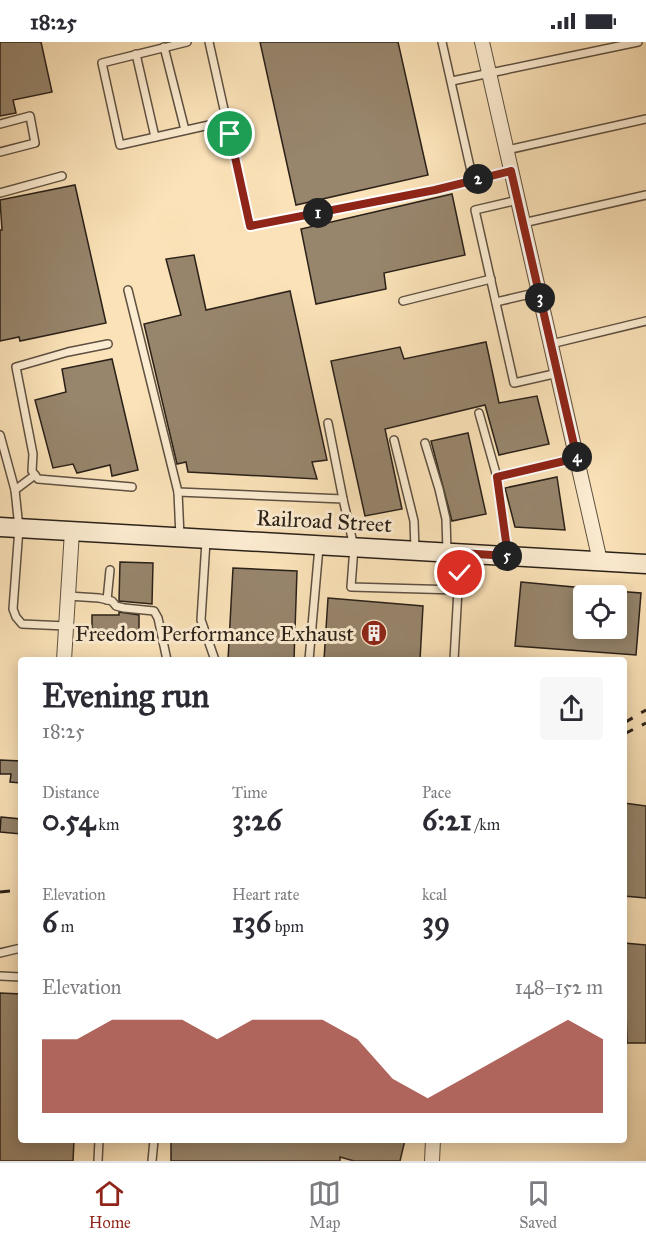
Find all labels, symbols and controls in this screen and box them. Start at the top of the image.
text: 18:25 [30,8,77,35]
pin [204,108,255,159]
icon: arrive [213,117,246,150]
pin: 2 [463,164,493,194]
text: 2 [474,169,482,188]
pin: 1 [303,198,333,228]
text: 1 [315,203,321,222]
pin: 3 [525,283,555,313]
text: 3 [537,288,543,307]
pin: 4 [562,442,592,472]
text: 4 [573,447,581,466]
street label: Railroad Street [255,504,393,538]
pin: 5 [492,541,522,571]
text: 5 [503,546,511,565]
pin [434,547,485,598]
icon: check [443,556,476,589]
map controls [573,585,627,639]
button: locate [573,585,627,639]
building icon: Freedom Performance Exhaust [359,618,389,648]
place label: Freedom Performance Exhaust [75,620,354,647]
text: Evening run [42,676,209,716]
button: share [540,677,603,740]
text: 18:25 [42,719,85,743]
text: Distance [42,783,99,802]
text: Time [232,783,267,802]
text: Pace [422,783,451,802]
text: 0.54 [42,802,95,838]
text: 3:26 [232,802,282,838]
text: 6:21 [422,802,472,838]
text: km [95,815,119,834]
text: /km [472,815,500,834]
text: Elevation [42,885,106,904]
text: Heart rate [232,885,299,904]
text: kcal [422,885,447,904]
text: 6 [42,904,57,940]
text: 136 [232,904,271,940]
text: 39 [422,904,450,940]
text: m [57,917,74,936]
text: bpm [271,917,304,936]
text: Elevation [42,975,121,999]
text: 148–152 m [515,975,603,999]
tab: Home [89,1177,131,1232]
tab: Map [308,1177,341,1232]
tab: Saved [519,1177,557,1232]

